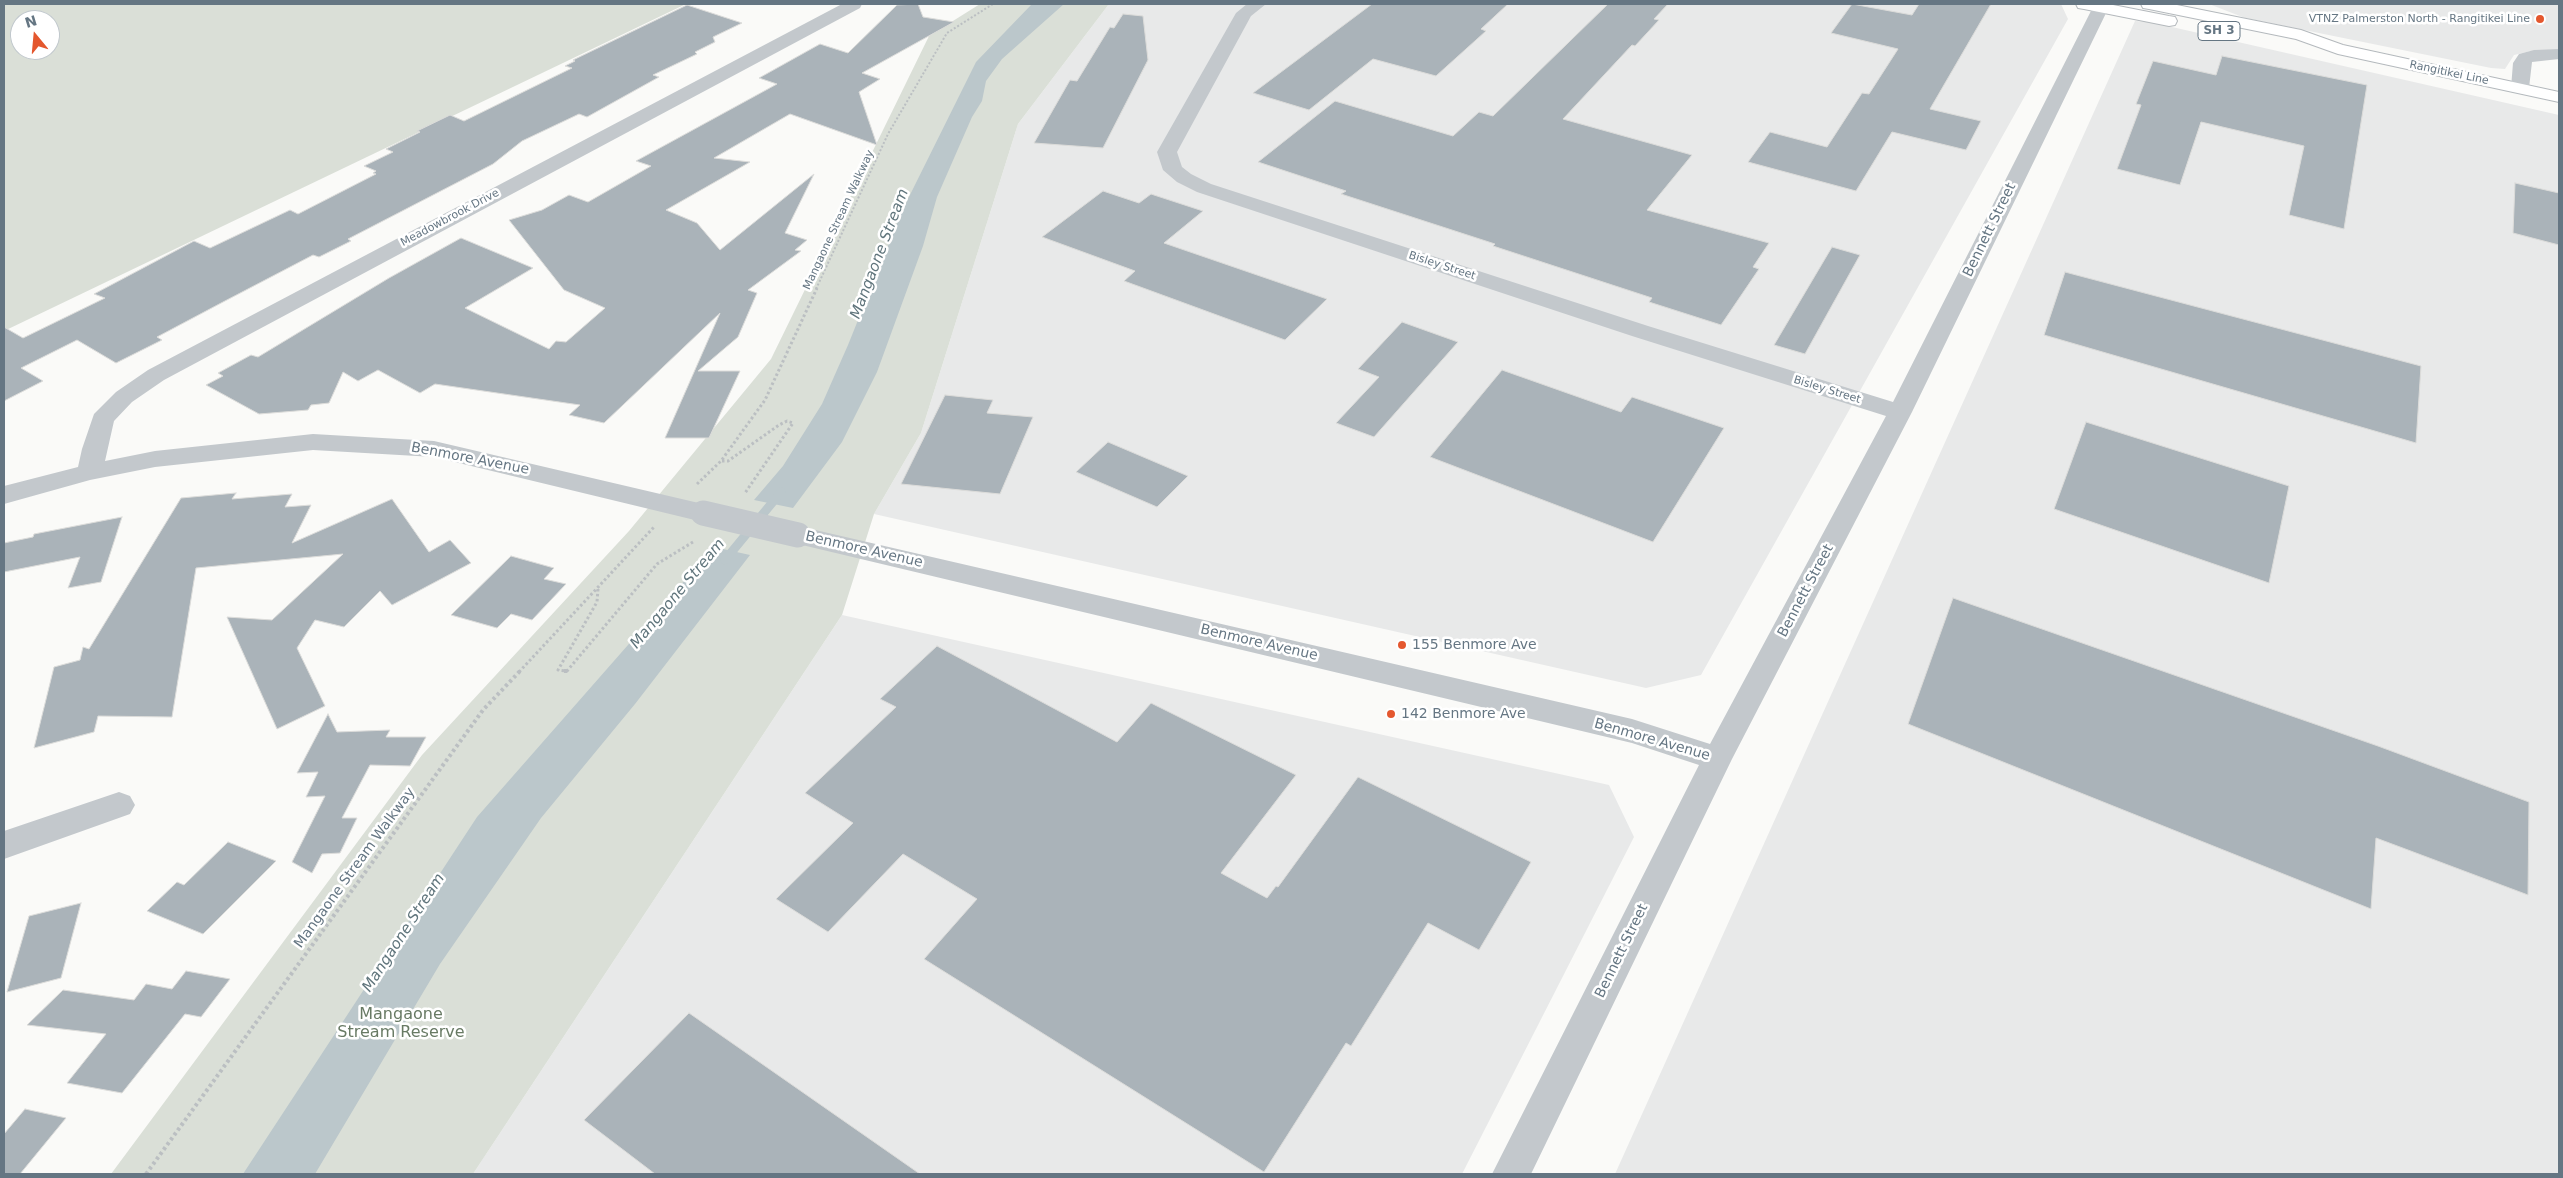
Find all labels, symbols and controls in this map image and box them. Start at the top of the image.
north arrow [10,10,60,60]
text: N [23,12,39,31]
place label: VTNZ Palmerston North - Rangitikei Line [2309,12,2530,26]
marker: VTNZ Palmerston North - Rangitikei Line [2534,13,2546,25]
road number: SH 3 [2198,22,2240,40]
street label: Rangitikei Line [2408,58,2490,88]
street label: Mangaone Stream Walkway [801,148,877,292]
street label: Bennett Street [1960,180,2020,280]
street label: Meadowbrook Drive [399,186,501,250]
water label: Mangaone Stream [847,187,913,321]
street label: Bisley Street [1407,249,1477,283]
street label: Bisley Street [1792,374,1862,406]
street label: Benmore Avenue [410,439,530,479]
street label: Benmore Avenue [804,528,924,572]
water label: Mangaone Stream [627,535,729,653]
street label: Bennett Street [1775,542,1837,640]
street label: Benmore Avenue [1199,621,1319,665]
place label: 155 Benmore Ave [1412,637,1537,653]
marker: 155 Benmore Ave [1396,639,1408,651]
place label: 142 Benmore Ave [1401,706,1526,722]
marker: 142 Benmore Ave [1385,708,1397,720]
street label: Benmore Avenue [1592,715,1712,765]
street label: Mangaone Stream Walkway [291,784,419,952]
water label: Mangaone Stream [359,870,449,996]
street label: Bennett Street [1592,901,1652,1001]
park label: Mangaone Stream Reserve [337,1005,465,1043]

